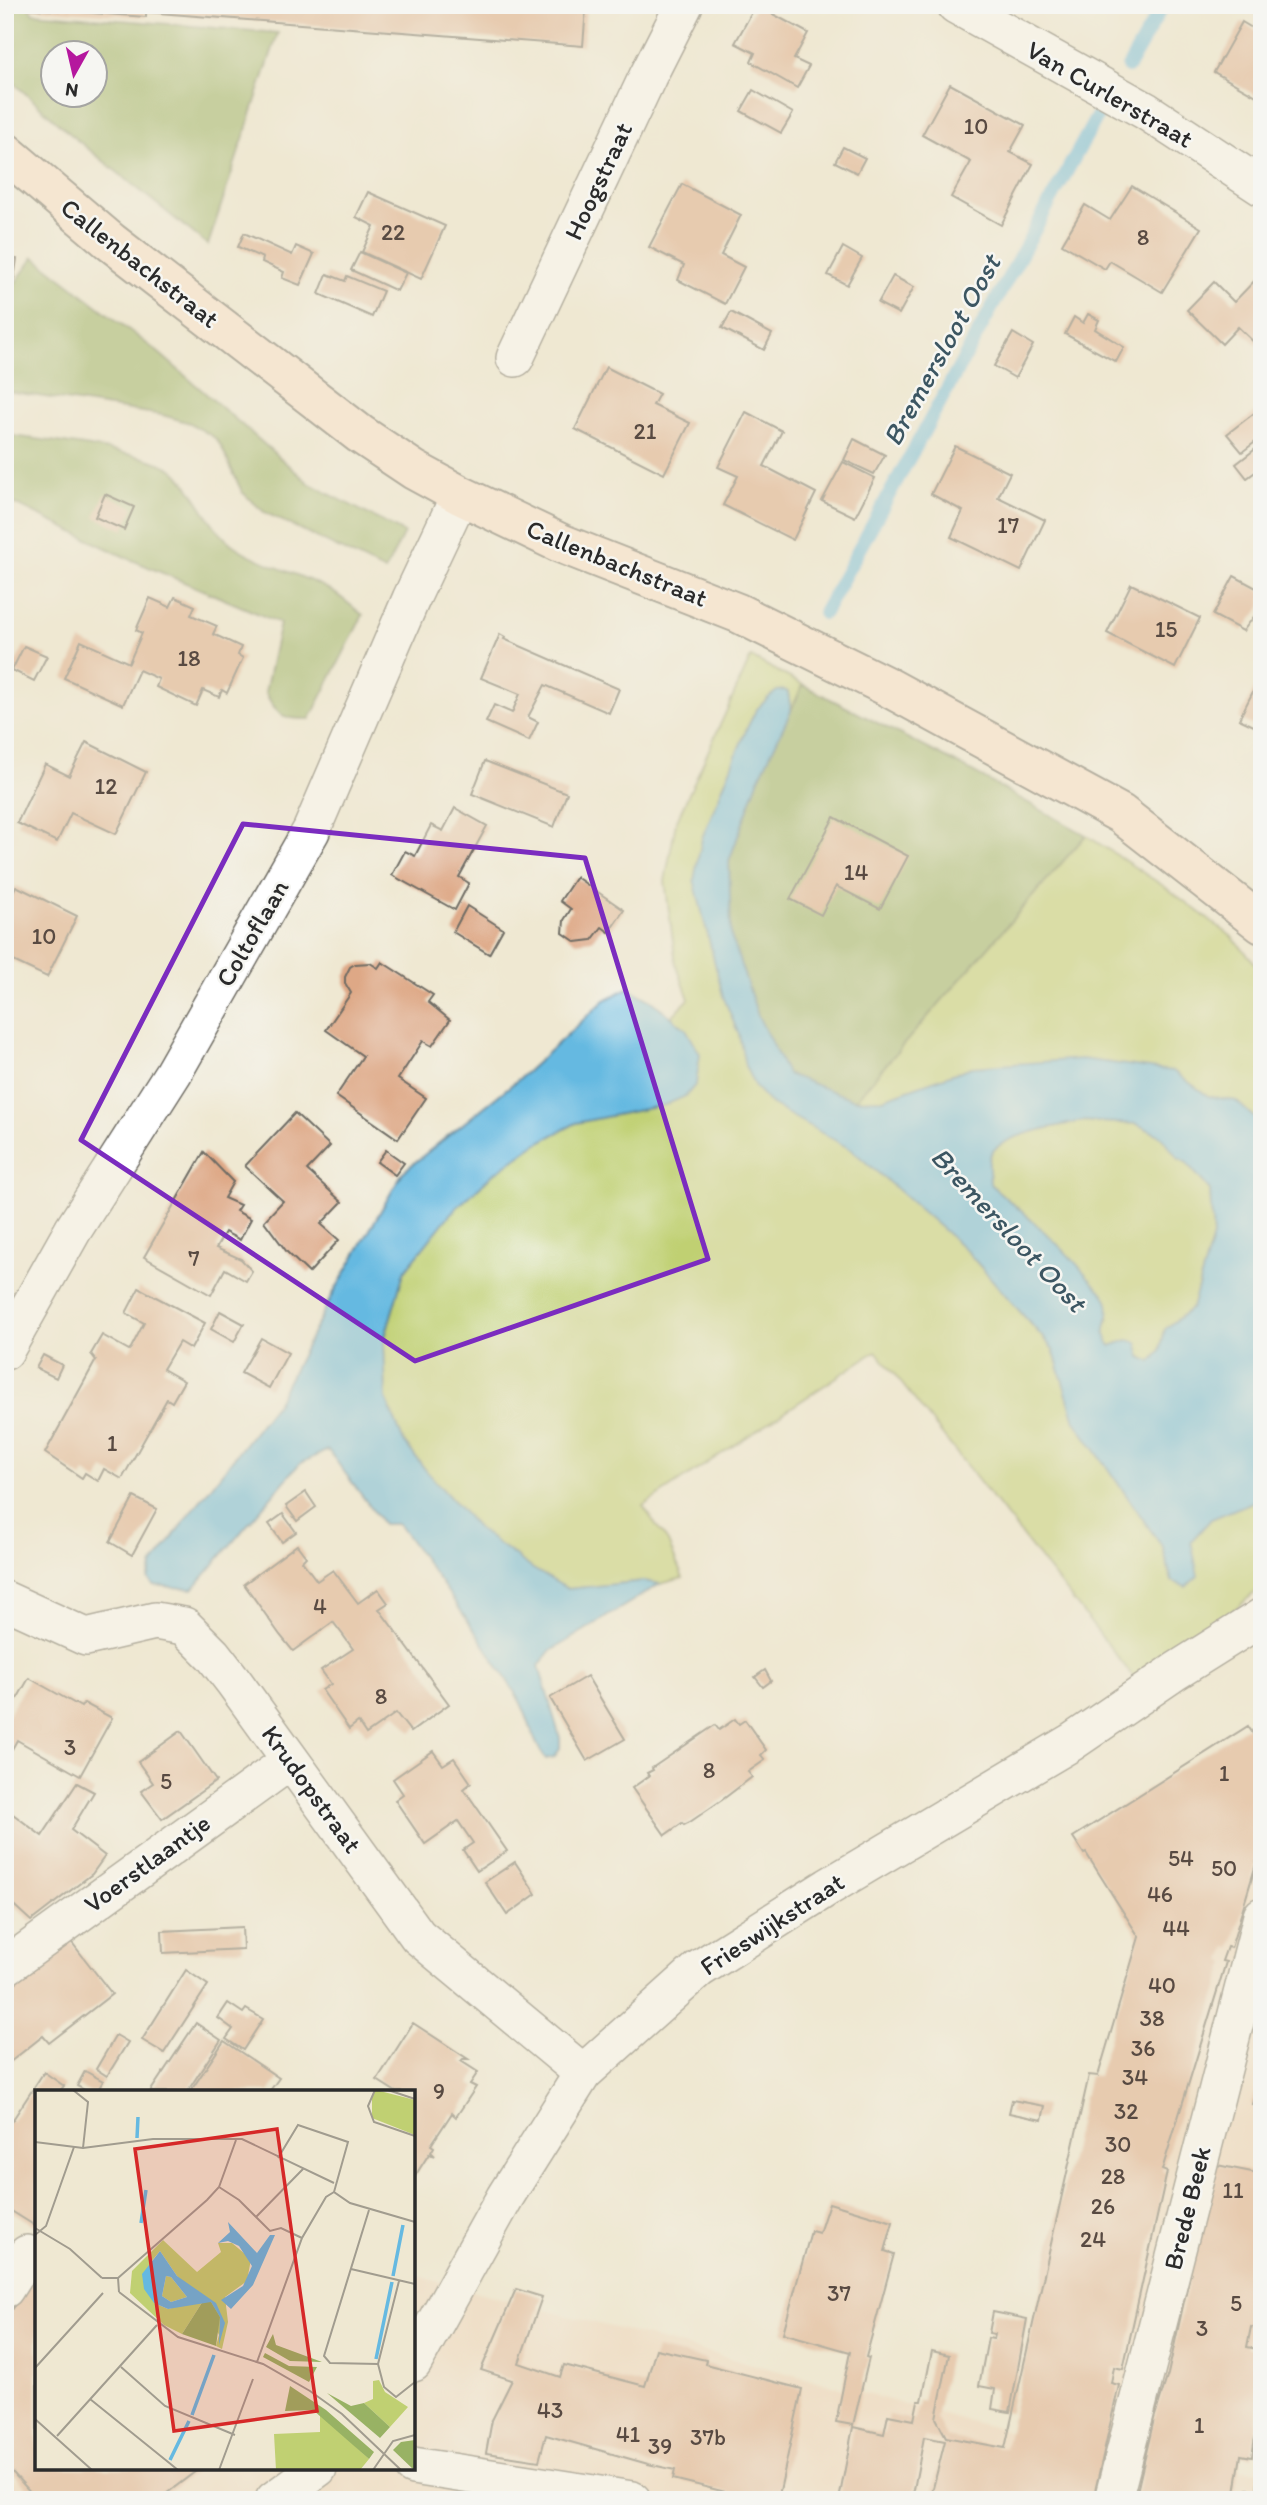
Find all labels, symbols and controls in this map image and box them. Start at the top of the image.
street label: Van Curlerstraat [1021,33,1199,155]
north arrow [38,38,108,108]
text: N [64,78,80,103]
house number: 10 [964,112,988,140]
street label: Hoogstraat [557,117,639,245]
street label: Callenbachstraat [54,191,226,335]
house number: 22 [381,218,405,246]
house number: 8 [1137,223,1149,251]
water label: Bremersloot Oost [875,247,1009,451]
house number: 21 [634,417,657,445]
house number: 17 [997,511,1019,539]
street label: Callenbachstraat [522,512,712,614]
house number: 15 [1155,615,1177,643]
house number: 18 [177,644,201,672]
house number: 12 [95,772,117,800]
house number: 14 [844,858,868,886]
street label: Coltoflaan [209,874,296,992]
house number: 10 [32,922,56,950]
water label: Bremersloot Oost [924,1140,1096,1320]
house number: 7 [188,1244,200,1272]
house number: 1 [107,1429,118,1457]
house number: 4 [313,1592,327,1620]
house number: 8 [375,1682,387,1710]
street label: Krudopstraat [255,1719,369,1859]
house number: 3 [64,1733,76,1761]
house number: 8 [703,1756,715,1784]
house number: 1 [1219,1759,1230,1787]
house number: 5 [160,1767,172,1795]
street label: Voerstlaantje [78,1806,216,1920]
house number: 54 [1168,1844,1194,1872]
house number: 50 [1211,1854,1237,1882]
street label: Frieswijkstraat [694,1865,850,1982]
house number: 46 [1147,1880,1173,1908]
house number: 44 [1162,1914,1190,1942]
house number: 40 [1148,1971,1176,1999]
house number: 38 [1139,2004,1165,2032]
house number: 36 [1131,2034,1155,2062]
house number: 34 [1122,2063,1148,2091]
house number: 9 [433,2077,445,2105]
inset map [35,2090,415,2470]
house number: 32 [1114,2097,1138,2125]
house number: 30 [1105,2130,1131,2158]
street label: Brede Beek [1156,2142,1218,2273]
house number: 28 [1101,2162,1125,2190]
house number: 11 [1222,2176,1244,2204]
house number: 26 [1091,2192,1115,2220]
house number: 24 [1080,2225,1106,2253]
house number: 37 [827,2279,851,2307]
house number: 5 [1230,2289,1242,2317]
house number: 3 [1196,2314,1208,2342]
house number: 43 [537,2396,563,2424]
house number: 1 [1194,2411,1205,2439]
house number: 41 [616,2420,641,2448]
house number: 37b [690,2423,726,2451]
house number: 39 [648,2432,672,2460]

